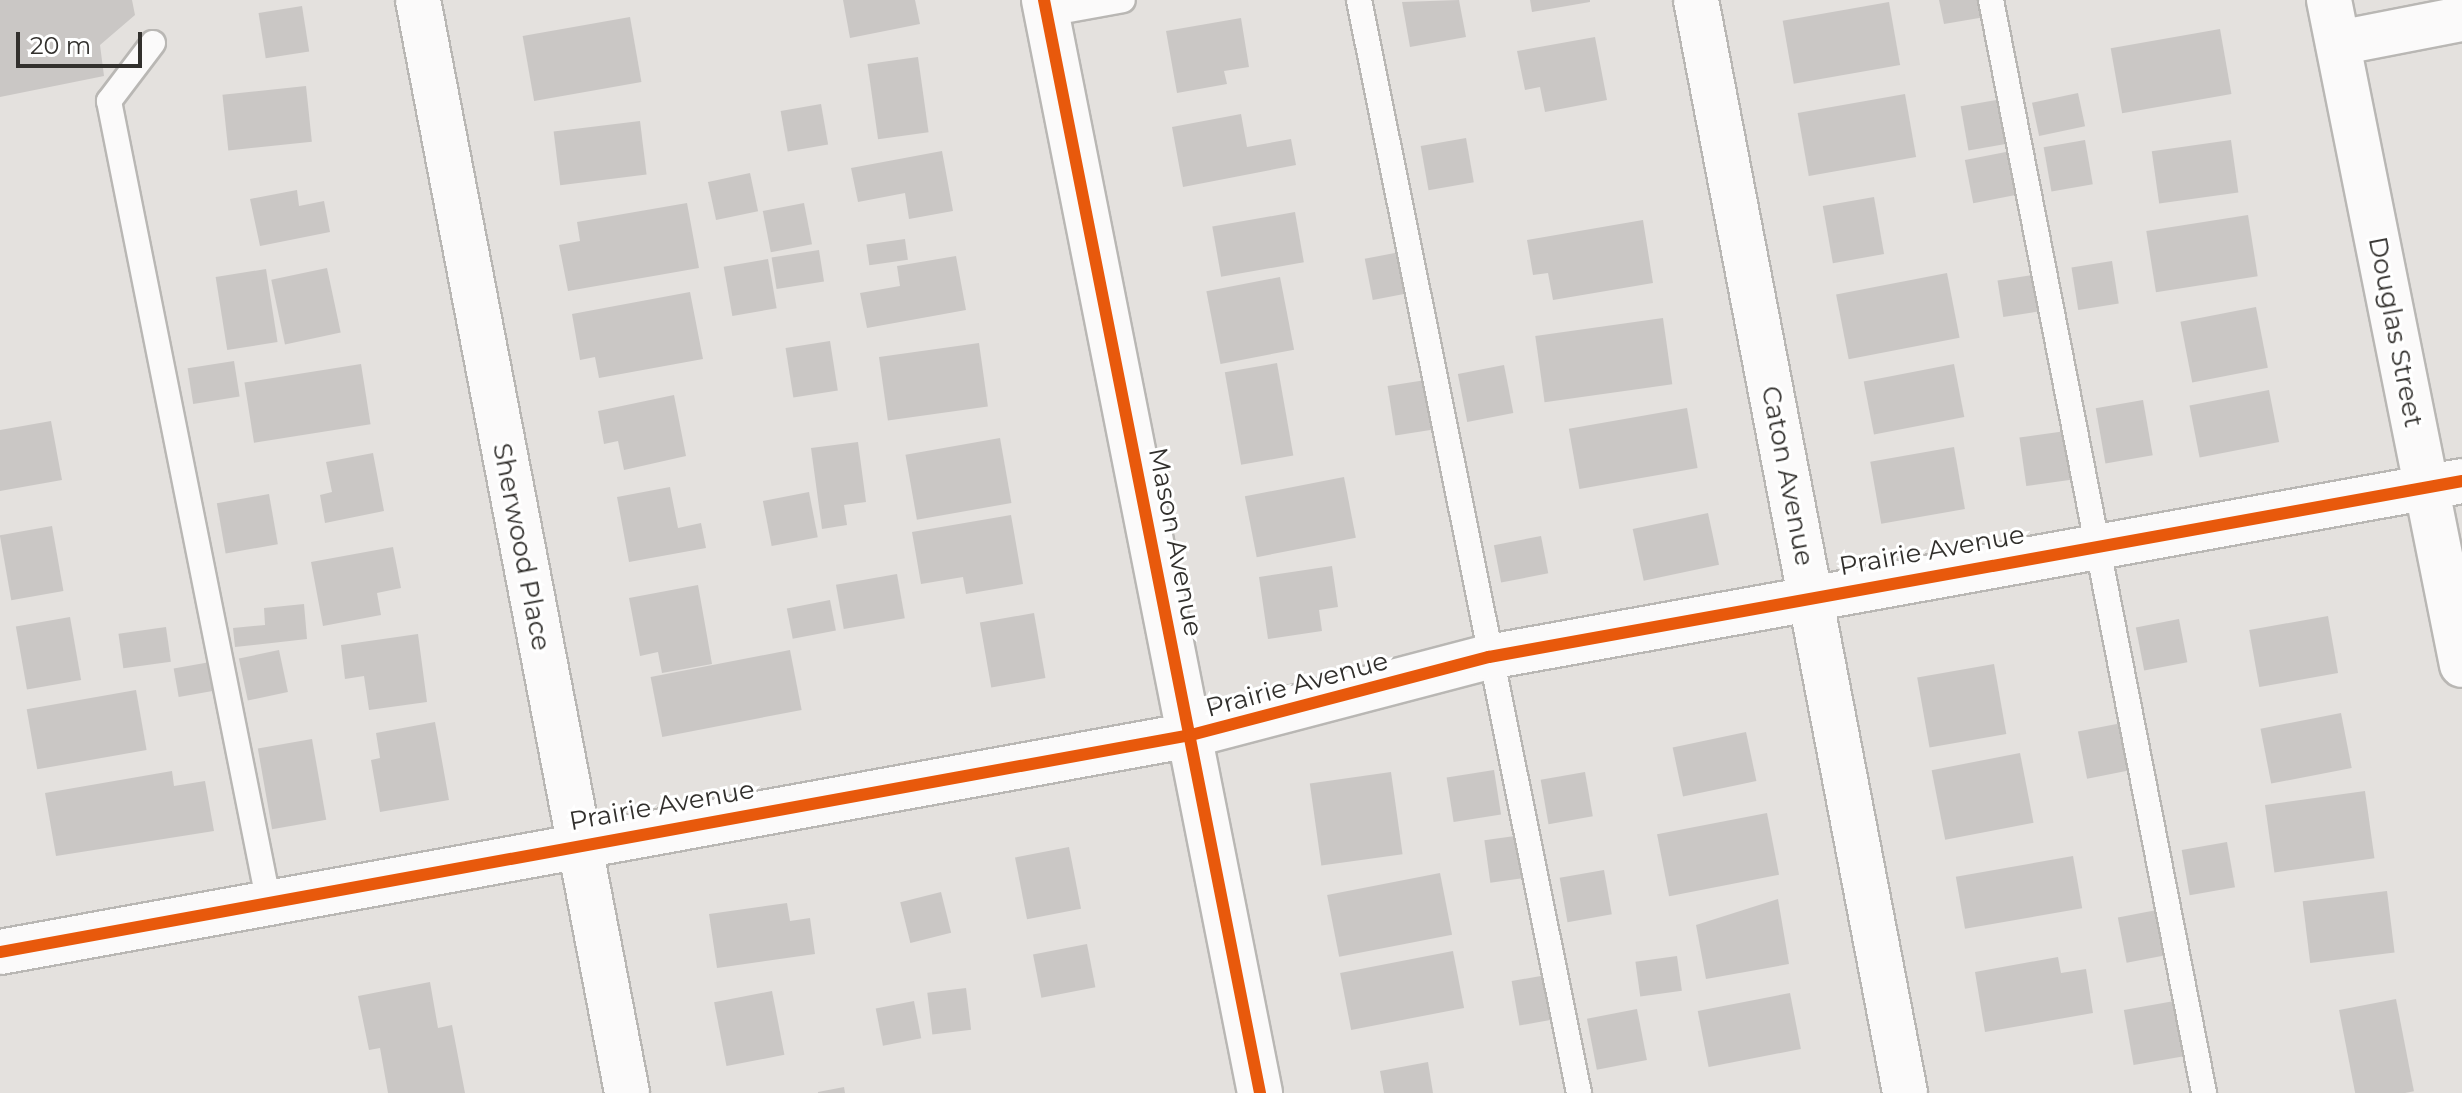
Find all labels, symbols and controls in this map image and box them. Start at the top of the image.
scale bar [20,16,146,66]
text: 20 m [30,31,91,60]
street label: Douglas Street [2361,234,2429,430]
street label: Caton Avenue [1754,383,1820,569]
street label: Sherwood Place [486,441,556,653]
street label: Mason Avenue [1141,445,1209,639]
street label: Prairie Avenue [1837,519,2027,583]
street label: Prairie Avenue [1202,646,1392,724]
street label: Prairie Avenue [567,774,757,838]

